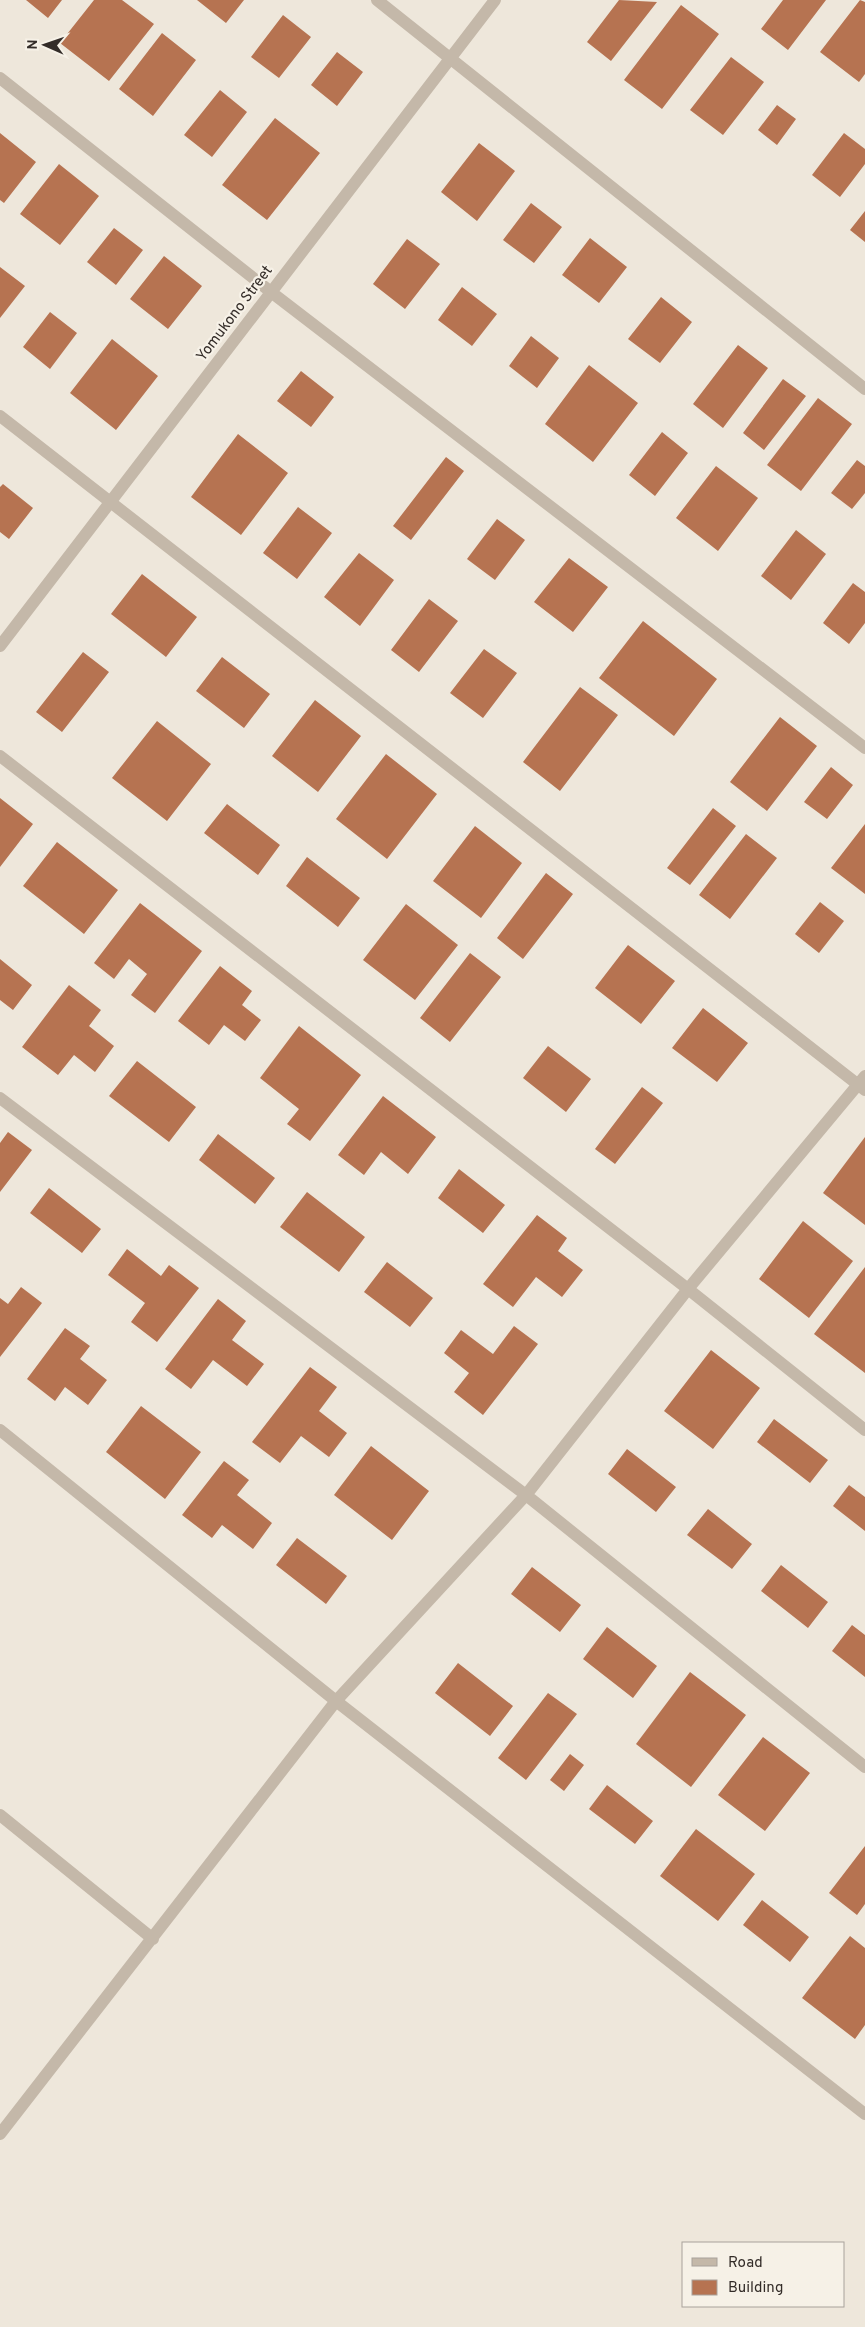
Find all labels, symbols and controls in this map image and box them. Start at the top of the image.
north arrow [20,20,70,70]
text: N [25,39,42,50]
street label: Yomukono Street [193,262,277,366]
legend [682,2242,845,2307]
text: Road [728,2254,763,2273]
text: Building [728,2279,783,2298]

